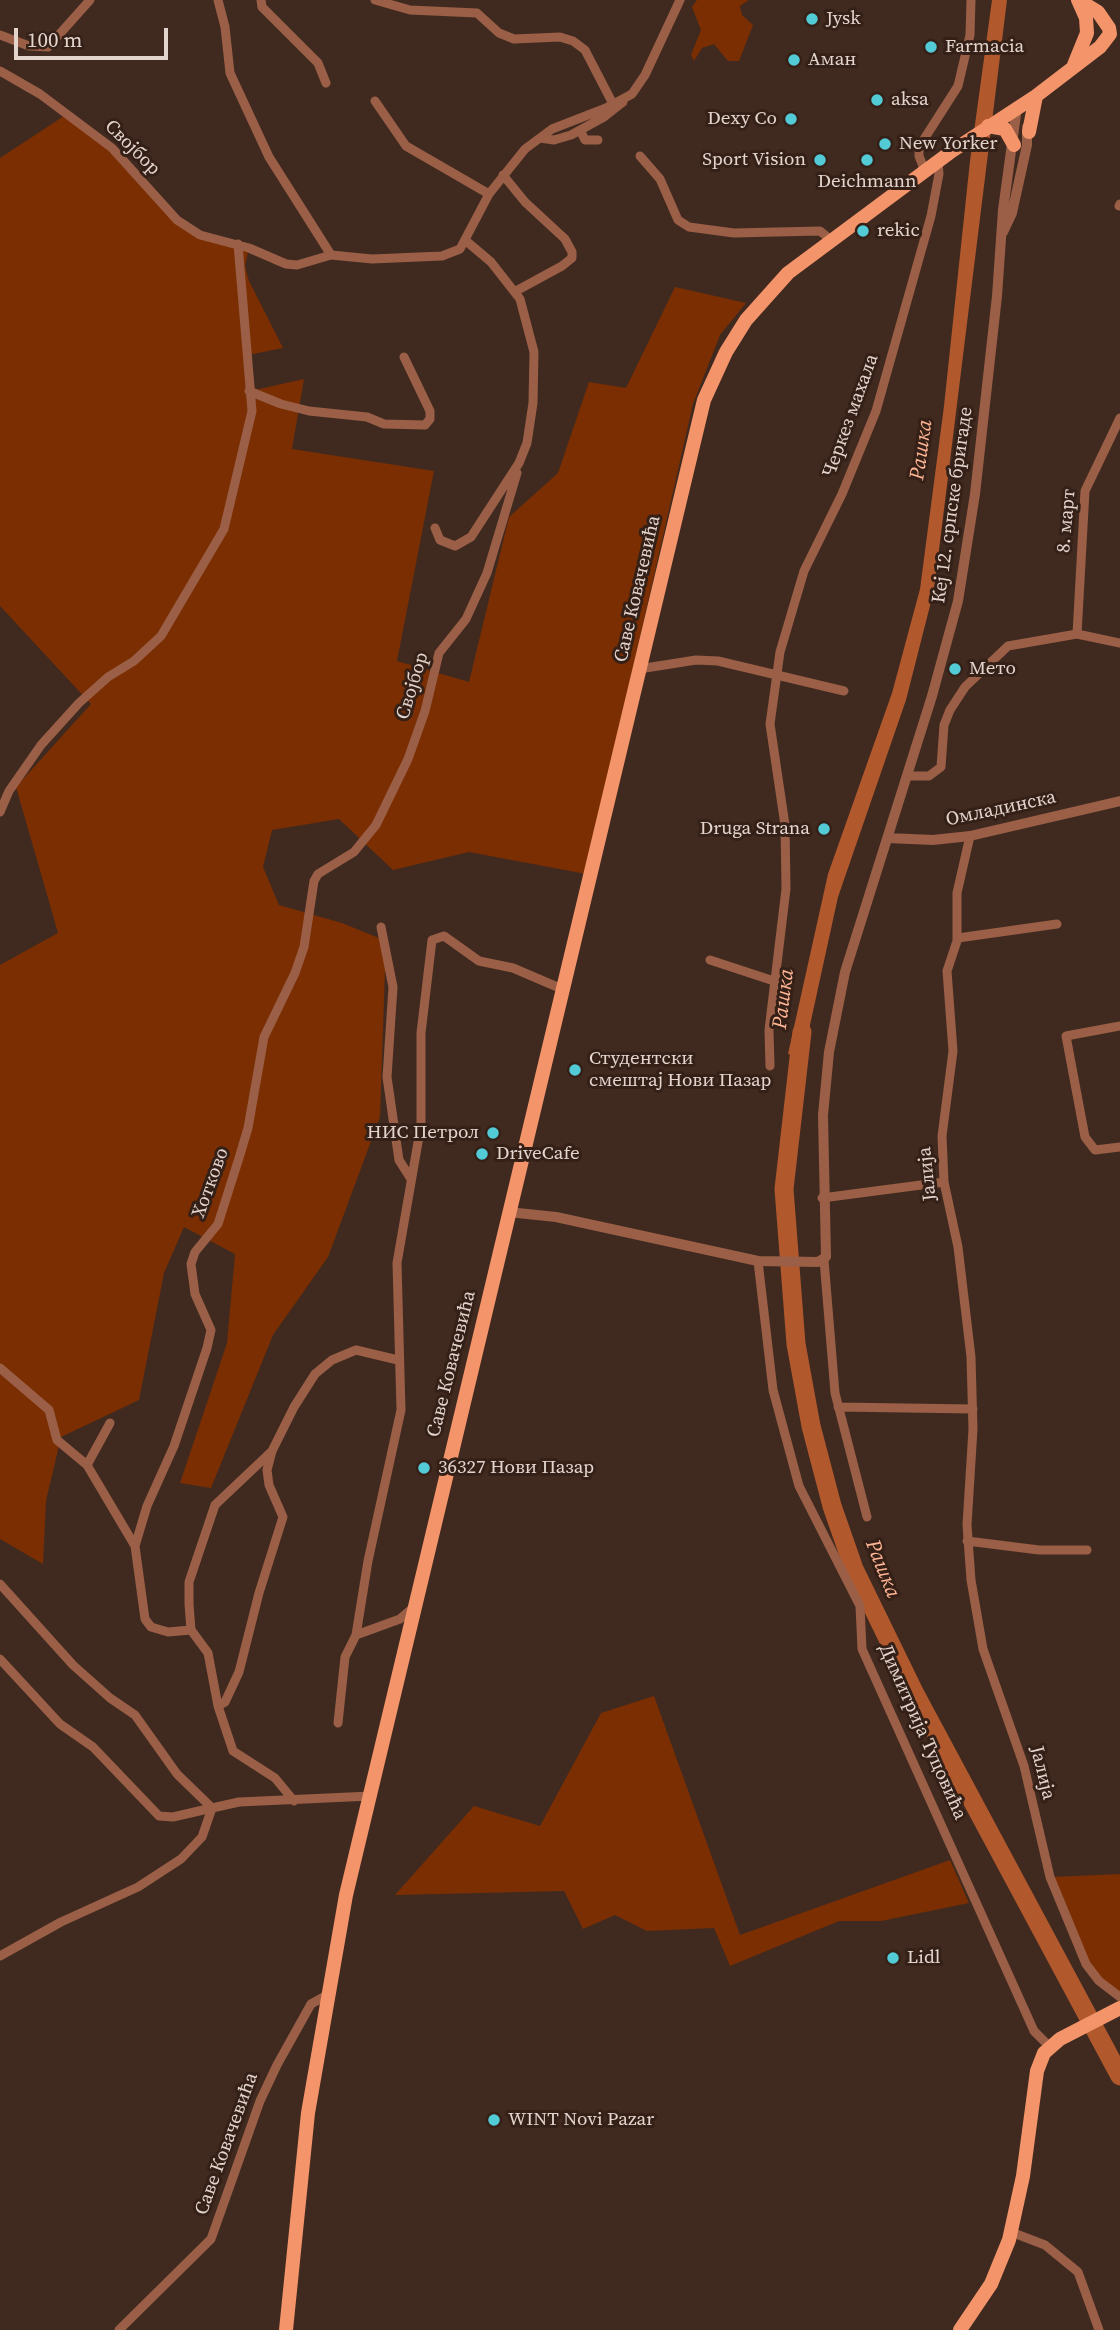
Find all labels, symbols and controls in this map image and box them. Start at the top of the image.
place label: Jysk [826,8,861,30]
marker: Jysk [804,11,820,27]
scale bar [18,14,172,58]
text: 100 m [27,25,82,54]
place label: Farmacia [945,36,1024,58]
marker: Farmacia [923,39,939,55]
place label: Аман [808,49,856,71]
marker: Аман [786,52,802,68]
place label: aksa [891,89,929,111]
marker: aksa [869,92,885,108]
place label: Dexy Co [707,108,777,130]
marker: Dexy Co [783,111,799,127]
street label: Својбор [99,115,165,181]
place label: New Yorker [899,133,997,155]
marker: New Yorker [877,136,893,152]
place label: Sport Vision [702,149,806,171]
marker: Sport Vision [812,152,828,168]
marker: Deichmann [859,152,875,168]
place label: Deichmann [817,171,917,193]
place label: rekic [877,220,920,242]
marker: rekic [855,223,871,239]
street label: Черкез махала [818,351,884,481]
street label: Кеј 12. српске бригаде [928,405,978,605]
water label: Рашка [905,418,939,482]
street label: 8. март [1053,488,1081,554]
street label: Саве Ковачевића [610,513,666,665]
street label: Својбор [392,650,434,722]
place label: Мето [969,658,1016,680]
marker: Мето [947,661,963,677]
street label: Омладинска [944,786,1058,832]
place label: Druga Strana [700,818,810,840]
marker: Druga Strana [816,821,832,837]
water label: Рашка [768,967,800,1031]
place label: Студентски смештај Нови Пазар [589,1048,771,1092]
marker: Студентски смештај Нови Пазар [567,1062,583,1078]
place label: НИС Петрол [367,1122,479,1144]
marker: НИС Петрол [485,1125,501,1141]
place label: DriveCafe [496,1143,580,1165]
street label: Хотково [188,1145,234,1221]
marker: DriveCafe [474,1146,490,1162]
street label: Јалија [914,1146,942,1202]
street label: Саве Ковачевића [423,1289,481,1439]
place label: 36327 Нови Пазар [438,1457,594,1479]
marker: 36327 Нови Пазар [416,1460,432,1476]
water label: Рашка [859,1536,905,1602]
street label: Димитрија Туцовића [873,1641,971,1823]
street label: Јалија [1024,1744,1060,1802]
place label: Lidl [907,1947,940,1969]
marker: Lidl [885,1950,901,1966]
street label: Саве Ковачевића [191,2070,263,2218]
place label: WINT Novi Pazar [508,2109,654,2131]
marker: WINT Novi Pazar [486,2112,502,2128]

